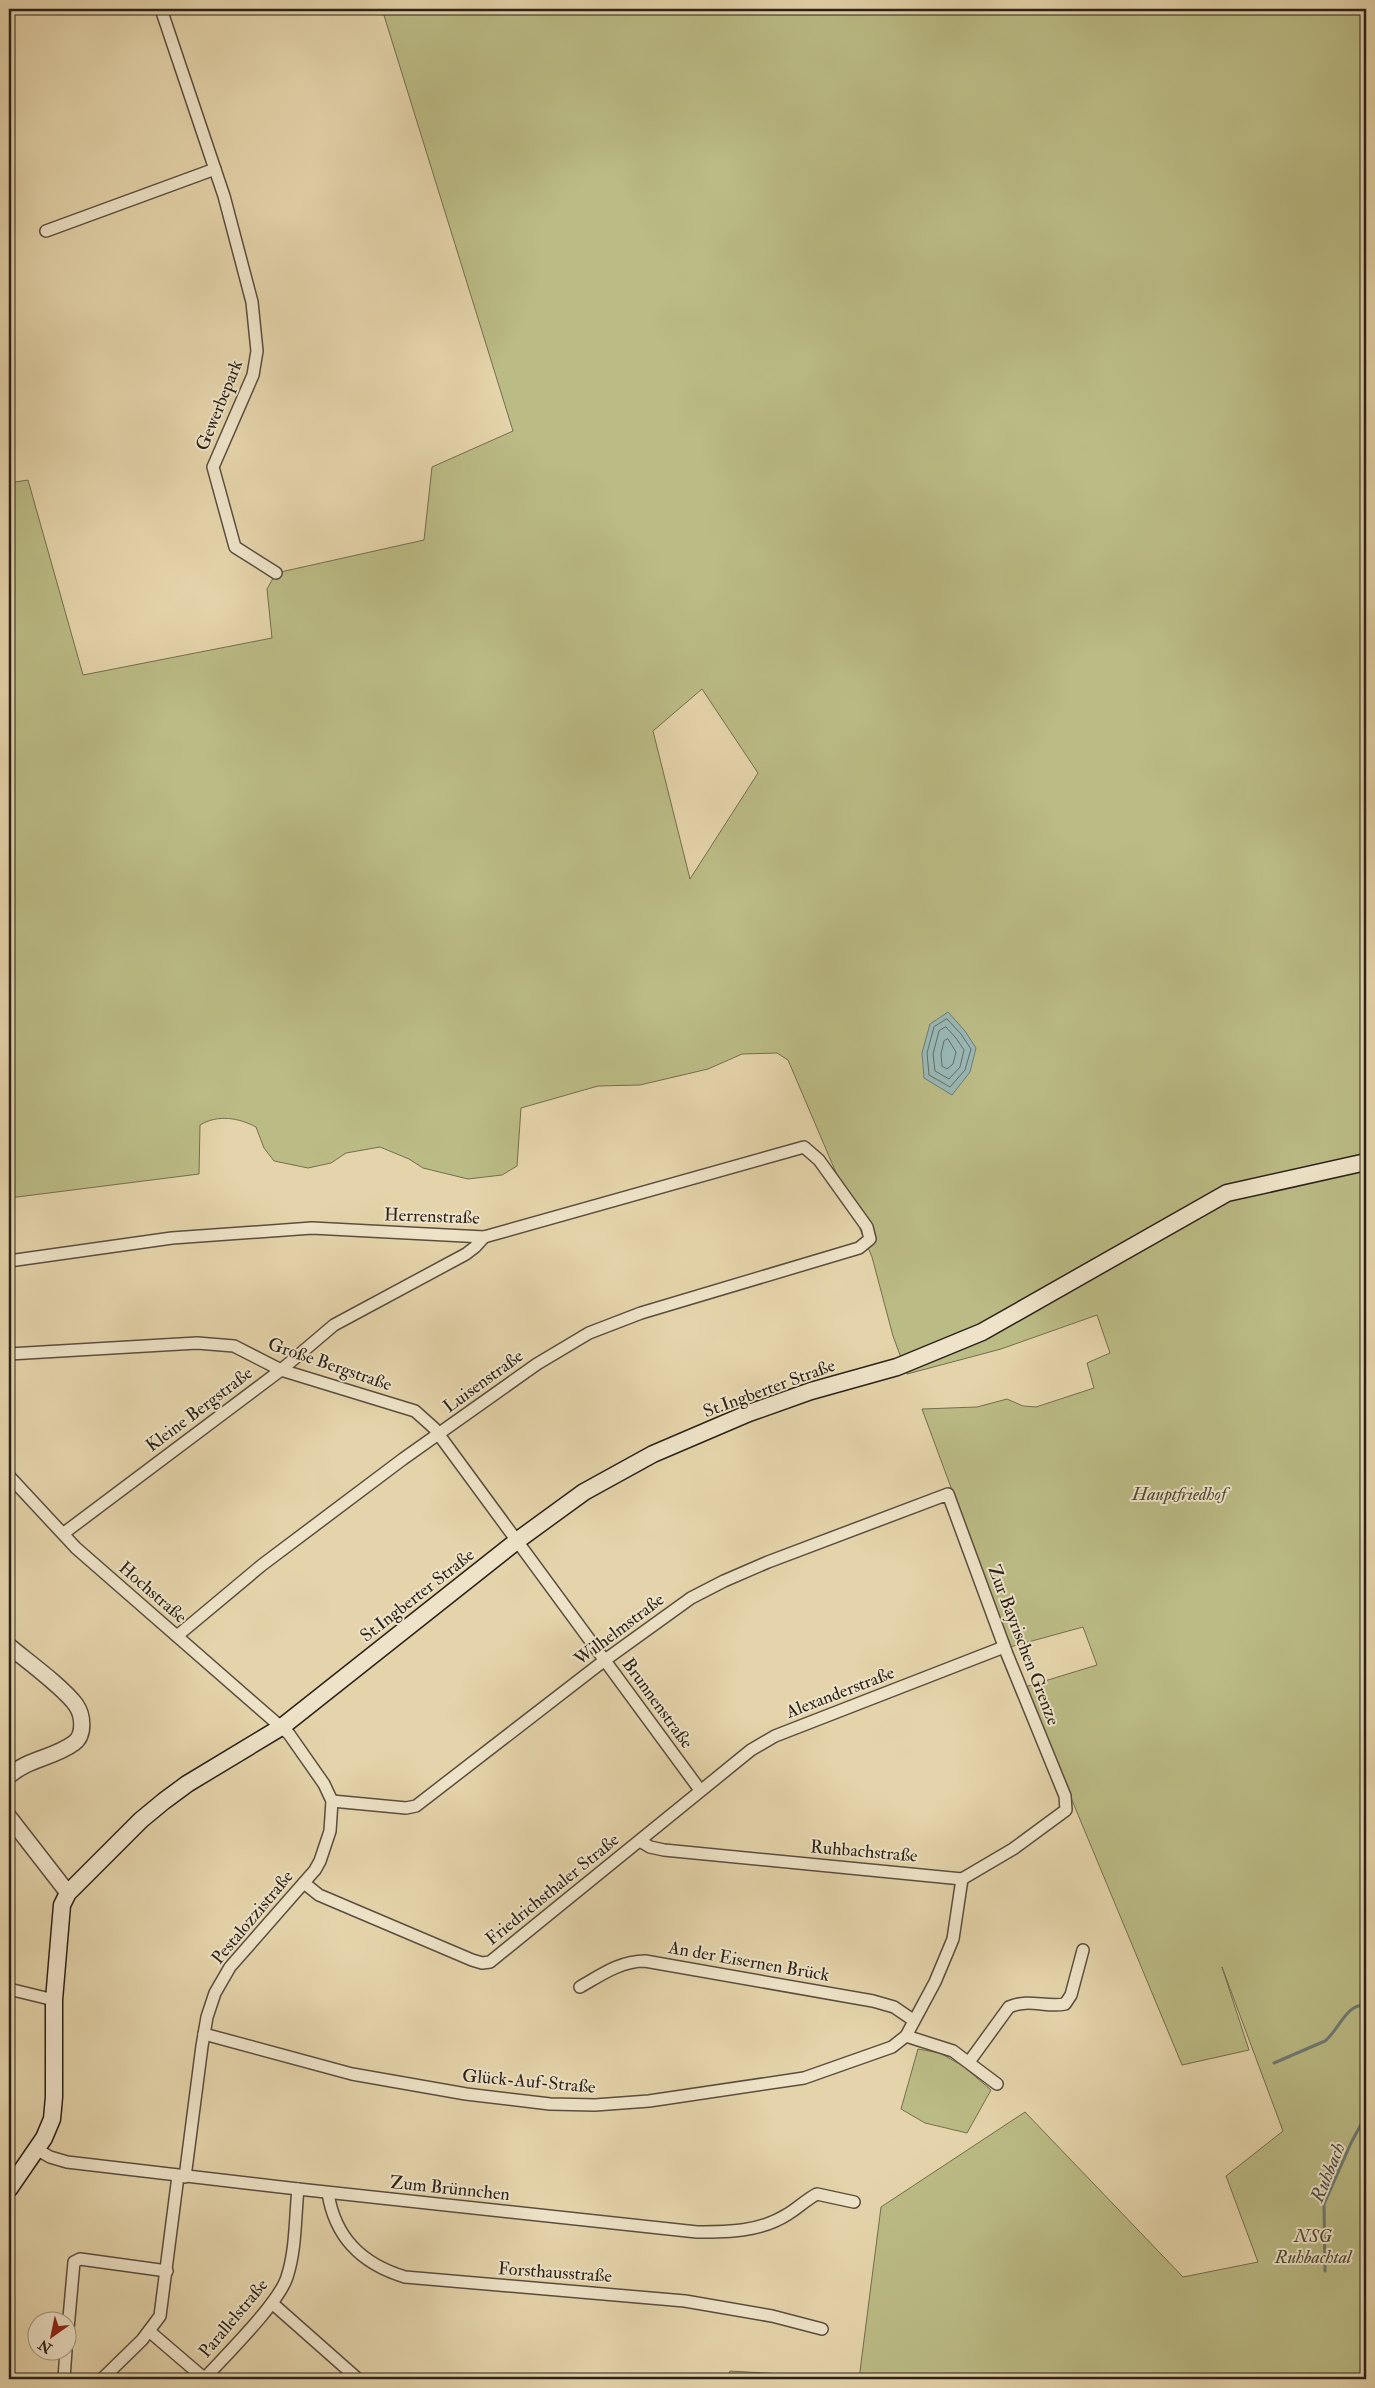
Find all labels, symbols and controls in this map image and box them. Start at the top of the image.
street label: Gewerbepark [191,356,248,454]
street label: Herrenstraße [384,1203,481,1230]
street label: Große Bergstraße [265,1333,395,1397]
street label: Luisenstraße [439,1344,528,1418]
street label: St.Ingberter Straße [700,1354,839,1423]
street label: Kleine Bergstraße [141,1361,258,1457]
park label: Hauptfriedhof [1131,1483,1231,1506]
street label: St.Ingberter Straße [356,1543,479,1647]
street label: Hochstraße [114,1556,192,1629]
street label: Zur Bayrischen Grenze [982,1562,1065,1729]
street label: Wilhelmstraße [569,1588,669,1671]
street label: Brunnenstraße [617,1653,698,1753]
street label: Alexanderstraße [782,1661,898,1724]
street label: Friedrichsthaler Straße [481,1828,624,1950]
street label: Ruhbachstraße [809,1835,919,1868]
street label: Pestalozzistraße [206,1865,299,1969]
street label: An der Eisernen Brück [666,1936,832,1987]
street label: Glück-Auf-Straße [461,2064,597,2099]
water label: Ruhbach [1305,2139,1351,2207]
street label: Zum Brünnchen [389,2171,511,2206]
park label: NSG Ruhbachtal [1274,2225,1353,2269]
street label: Forsthausstraße [497,2257,613,2288]
street label: Parallelstraße [194,2274,273,2363]
north arrow [28,2310,78,2360]
text: N [35,2336,56,2358]

